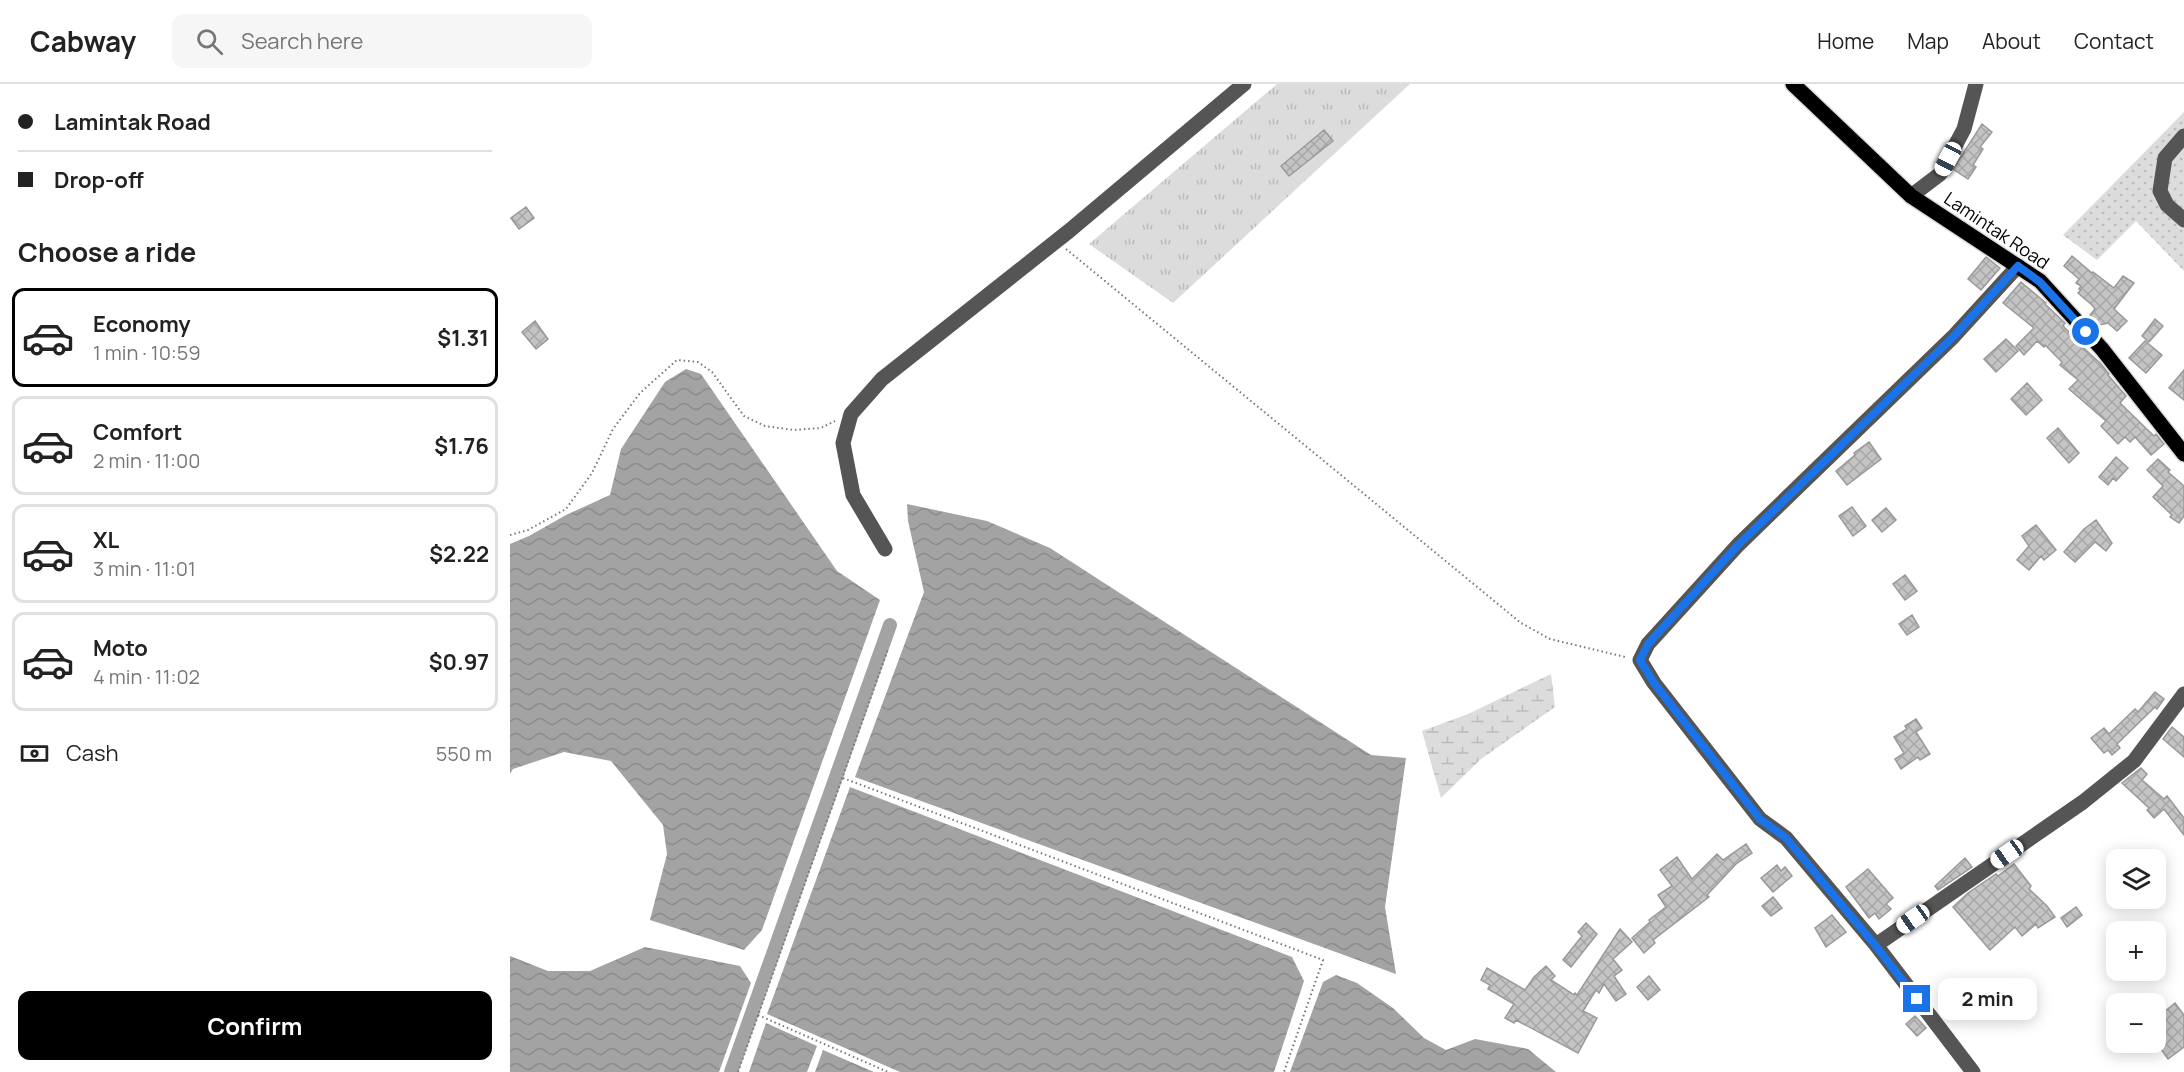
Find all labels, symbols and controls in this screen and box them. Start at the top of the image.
search box [172,14,592,68]
text: Cabway [30,22,136,60]
icon: search [193,25,226,58]
text: Search here [241,26,363,56]
text: Home [1817,27,1874,55]
text: Map [1907,27,1949,55]
text: About [1982,27,2041,55]
text: Contact [2074,27,2154,55]
text: Lamintak Road [54,107,211,137]
car [1932,139,1964,179]
text: Drop-off [54,165,144,195]
street label: Lamintak Road [1940,186,2054,274]
text: Choose a ride [18,233,196,270]
text: Economy [93,309,191,339]
icon: car [21,311,75,365]
route start [2072,318,2099,345]
text: $1.31 [437,323,489,353]
text: 1 min · 10:59 [93,339,201,366]
text: Comfort [93,417,182,447]
icon: car [21,419,75,473]
text: $1.76 [434,431,489,461]
text: 2 min · 11:00 [93,447,200,474]
text: XL [93,525,119,555]
icon: car [21,527,75,581]
text: $2.22 [429,539,489,569]
text: 3 min · 11:01 [93,555,196,582]
text: Moto [93,633,148,663]
icon: car [21,635,75,689]
text: $0.97 [429,647,489,677]
text: 4 min · 11:02 [93,663,200,690]
icon: cash [18,737,51,770]
text: Cash [66,738,119,768]
text: 550 m [436,740,492,767]
car [1987,836,2027,872]
map controls [2106,849,2166,1053]
button: layers [2106,849,2166,909]
car [1893,901,1933,937]
button: + [2106,921,2166,981]
callout: 2 min [1938,978,2037,1020]
route end [1903,985,1930,1012]
text: 2 min [1961,985,2014,1012]
button: Confirm [18,991,492,1060]
button: − [2106,993,2166,1053]

